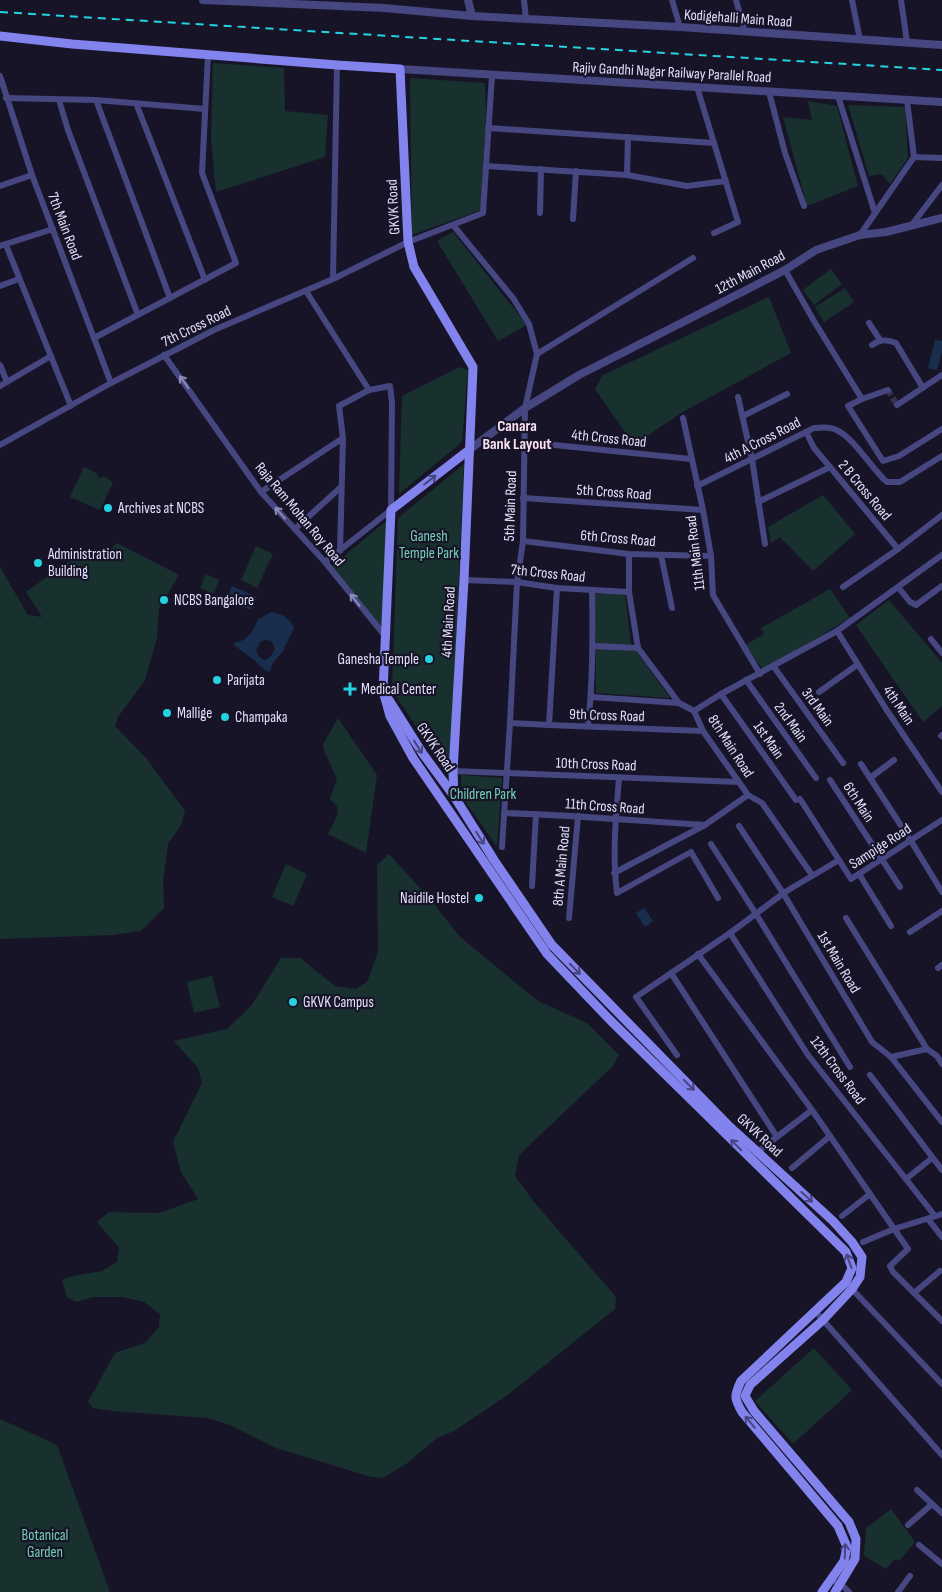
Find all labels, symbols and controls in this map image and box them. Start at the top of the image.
street label: Kodigehalli Main Road [683,5,793,32]
street label: Rajiv Gandhi Nagar Railway Parallel Road [572,58,772,87]
street label: GKVK Road [383,179,404,235]
street label: 7th Main Road [43,190,86,263]
street label: 12th Main Road [712,246,788,299]
street label: 7th Cross Road [158,301,234,351]
one-way arrow [179,376,189,390]
street label: 4th A Cross Road [721,413,804,468]
district label: Canara Bank Layout [482,417,552,454]
street label: 4th Cross Road [571,425,647,452]
street label: 2 B Cross Road [834,456,895,524]
street label: Raja Ram Mohan Roy Road [251,458,349,570]
street label: 5th Main Road [500,470,521,542]
one-way arrow [423,475,436,486]
street label: 5th Cross Road [576,480,652,505]
place label: Archives at NCBS [117,499,204,518]
marker: Archives at NCBS [102,502,114,514]
one-way arrow [275,507,286,520]
street label: 11th Main Road [681,515,709,591]
street label: 6th Cross Road [580,526,656,551]
park label: Ganesh Temple Park [399,527,459,563]
place label: Administration Building [47,545,122,581]
marker: Administration Building [32,557,44,569]
street label: 7th Cross Road [510,560,586,587]
street label: 4th Main Road [437,586,460,658]
place label: NCBS Bangalore [174,591,254,610]
marker: NCBS Bangalore [158,594,170,606]
one-way arrow [350,594,361,607]
place label: Ganesha Temple [338,650,419,669]
marker: Ganesha Temple [423,653,435,665]
place label: Parijata [227,671,265,690]
marker: Parijata [211,674,223,686]
place label: Medical Center [361,680,437,699]
marker: Medical Center [343,682,357,696]
street label: 4th Main [879,682,919,729]
street label: 3rd Main [797,684,838,730]
street label: 2nd Main [770,698,812,746]
place label: Mallige [177,704,212,723]
street label: 9th Cross Road [569,705,645,726]
marker: Mallige [161,707,173,719]
place label: Champaka [235,708,288,727]
marker: Champaka [219,711,231,723]
street label: 8th Main Road [703,711,758,781]
street label: 1st Main [749,718,788,763]
street label: GKVK Road [412,719,459,776]
one-way arrow [413,740,424,754]
street label: 10th Cross Road [555,754,637,775]
street label: 6th Main [839,779,878,826]
park label: Children Park [450,785,516,804]
street label: 11th Cross Road [565,794,645,819]
street label: Sampige Road [846,819,915,873]
street label: 8th A Main Road [549,825,574,907]
one-way arrow [475,830,485,844]
place label: Naidile Hostel [400,889,469,908]
marker: Naidile Hostel [473,892,485,904]
street label: 1st Main Road [813,928,864,997]
one-way arrow [569,963,581,975]
place label: GKVK Campus [303,993,374,1012]
marker: GKVK Campus [287,996,299,1008]
street label: 12th Cross Road [806,1032,869,1108]
one-way arrow [683,1079,695,1091]
street label: GKVK Road [733,1109,786,1161]
one-way arrow [730,1139,742,1151]
one-way arrow [800,1191,813,1202]
one-way arrow [844,1254,853,1269]
one-way arrow [745,1416,756,1429]
park label: Botanical Garden [22,1526,68,1562]
one-way arrow [840,1543,850,1559]

